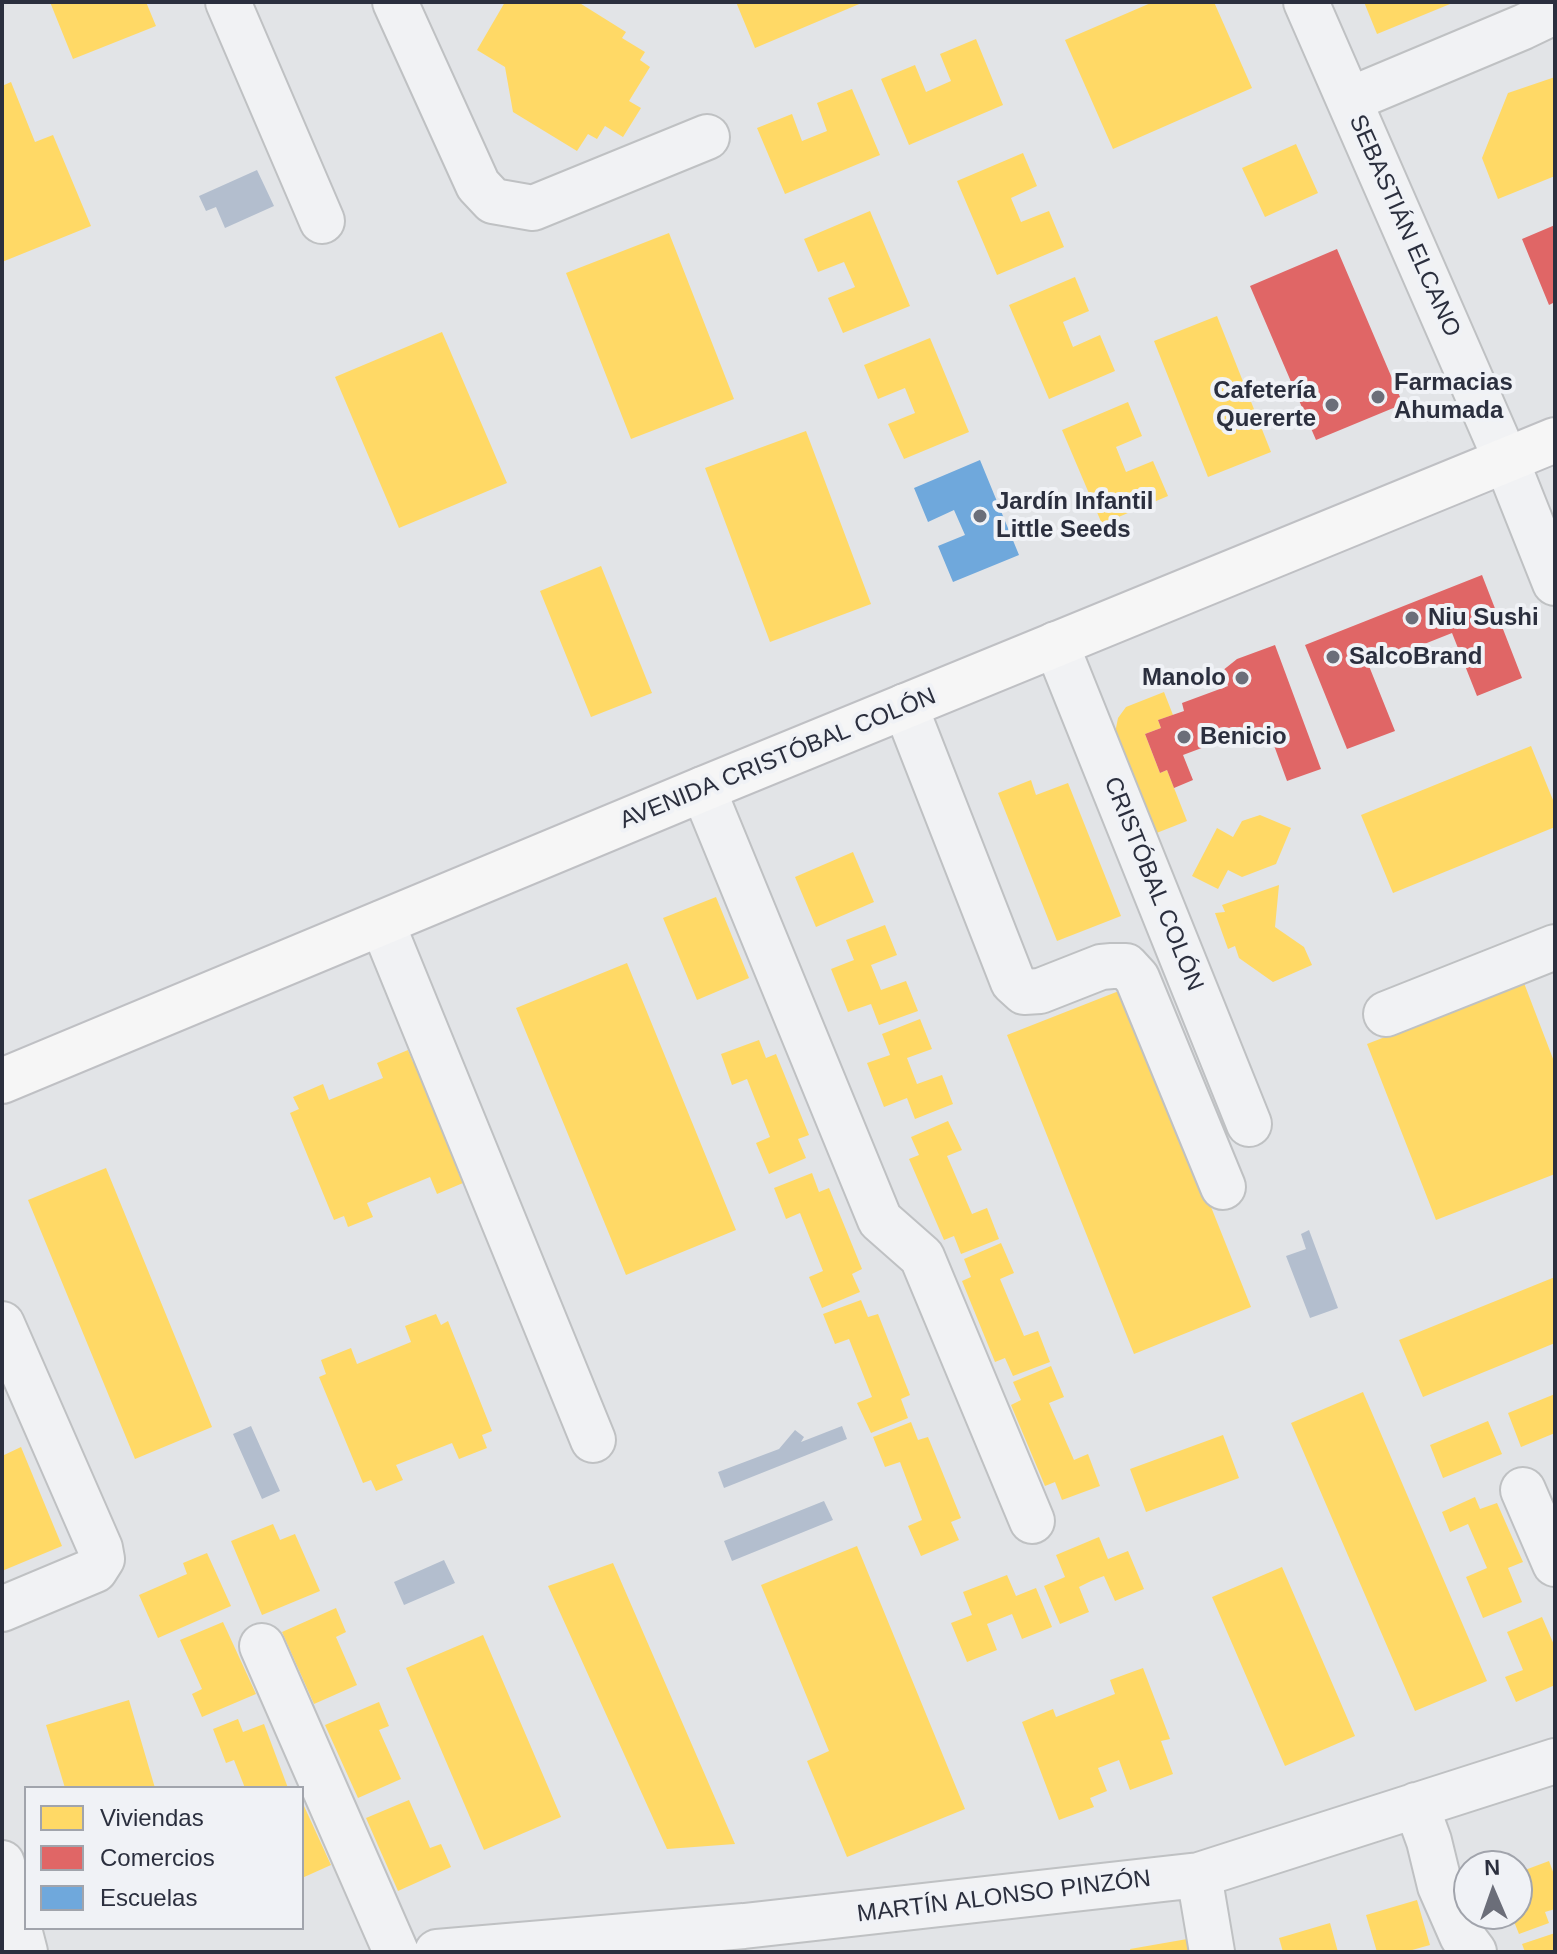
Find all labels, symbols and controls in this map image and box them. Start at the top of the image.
street label: SEBASTIÁN ELCANO [1342,110,1466,342]
place label: Farmacias Ahumada [1394,369,1513,425]
place label: Cafetería Quererte [1213,377,1316,433]
marker: Farmacias Ahumada [1369,388,1387,406]
marker: Cafetería Quererte [1323,396,1341,414]
place label: Jardín Infantil Little Seeds [996,488,1153,544]
marker: Jardín Infantil Little Seeds [971,507,989,525]
place label: Niu Sushi [1428,604,1539,632]
marker: Niu Sushi [1403,609,1421,627]
place label: SalcoBrand [1349,643,1482,671]
marker: SalcoBrand [1324,648,1342,666]
place label: Manolo [1142,664,1226,692]
marker: Manolo [1233,669,1251,687]
street label: AVENIDA CRISTÓBAL COLÓN [616,682,940,836]
place label: Benicio [1200,723,1287,751]
marker: Benicio [1175,728,1193,746]
street label: CRISTÓBAL COLÓN [1097,773,1209,995]
legend [24,1786,304,1930]
text: Viviendas [100,1804,204,1831]
text: Comercios [100,1844,215,1871]
north arrow [1453,1850,1533,1930]
text: N [1484,1855,1501,1880]
street label: MARTÍN ALONSO PINZÓN [856,1865,1152,1929]
text: Escuelas [100,1884,197,1911]

